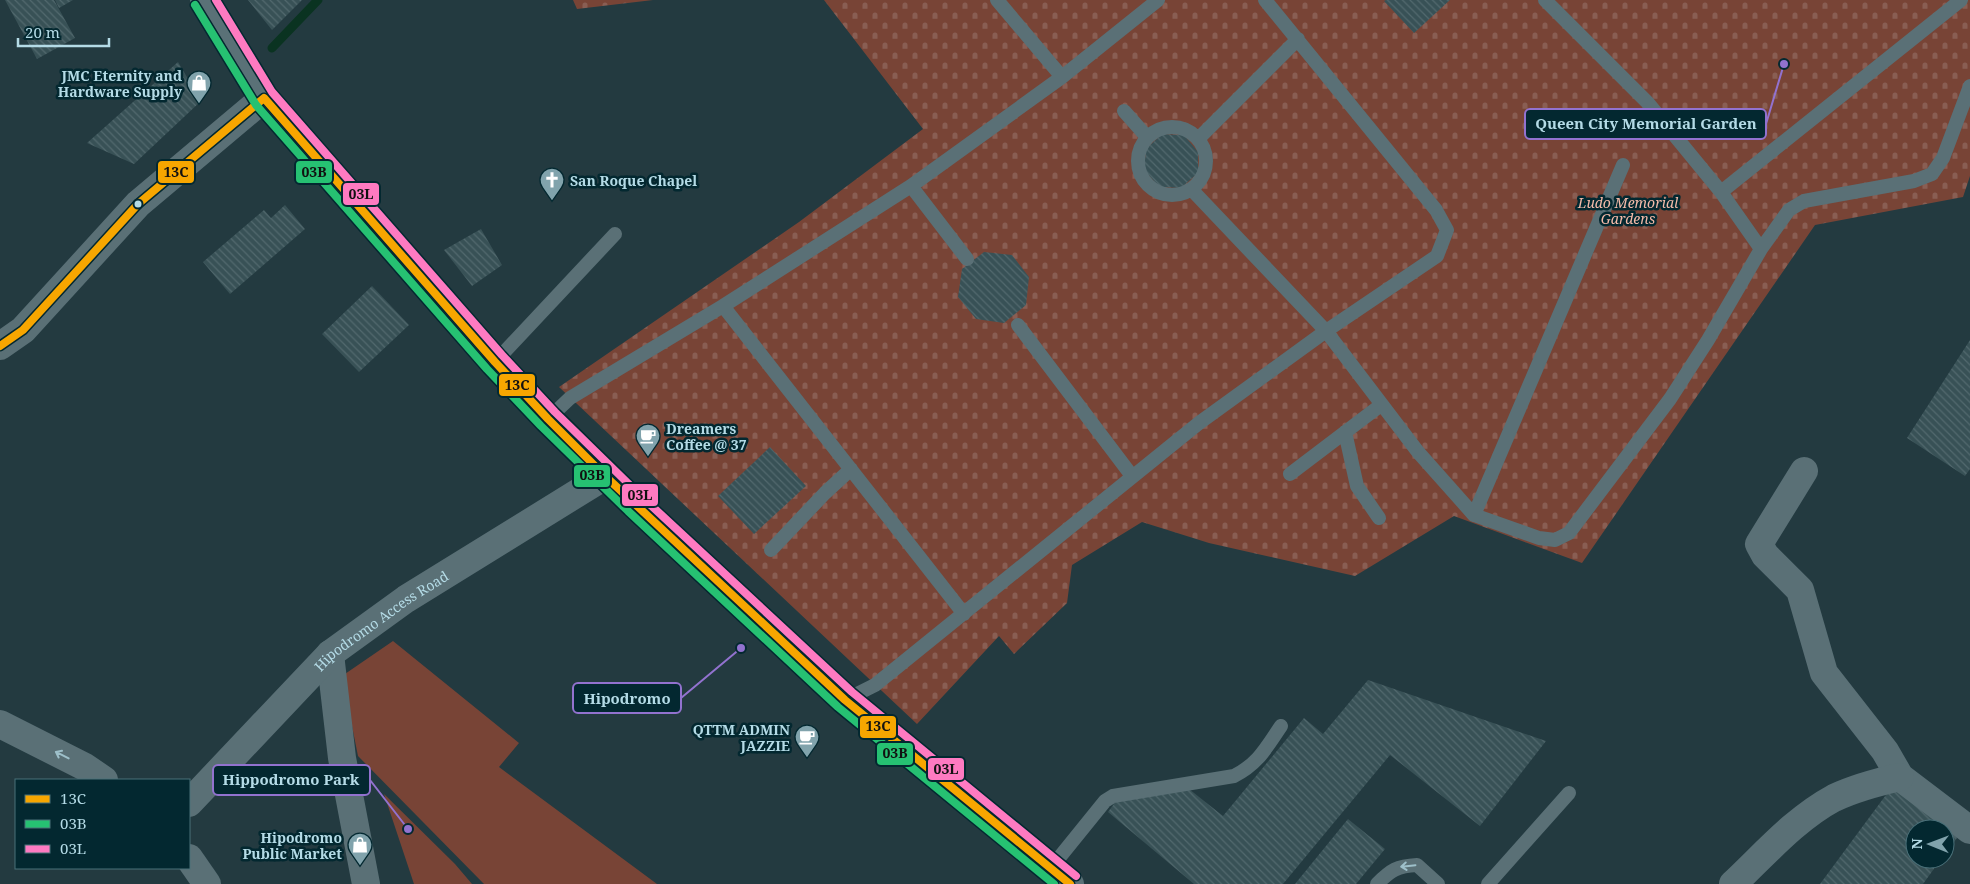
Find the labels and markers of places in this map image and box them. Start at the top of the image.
place label: JMC Eternity and Hardware Supply [58,66,183,101]
shop icon: JMC Eternity and Hardware Supply [186,70,212,104]
callout: Queen City Memorial Garden [1525,109,1766,139]
church icon: San Roque Chapel [539,167,565,201]
place label: San Roque Chapel [570,171,697,190]
unlabelled marker [133,199,143,209]
place label: Dreamers Coffee @ 37 [666,419,747,454]
cafe icon: Dreamers Coffee @ 37 [635,423,661,457]
callout: Hipodromo [573,683,681,713]
place label: QTTM ADMIN JAZZIE [693,720,790,755]
cafe icon: QTTM ADMIN JAZZIE [794,724,820,758]
callout: Hippodromo Park [213,765,370,795]
place label: Hipodromo Public Market [242,828,342,863]
shop icon: Hipodromo Public Market [347,832,373,866]

